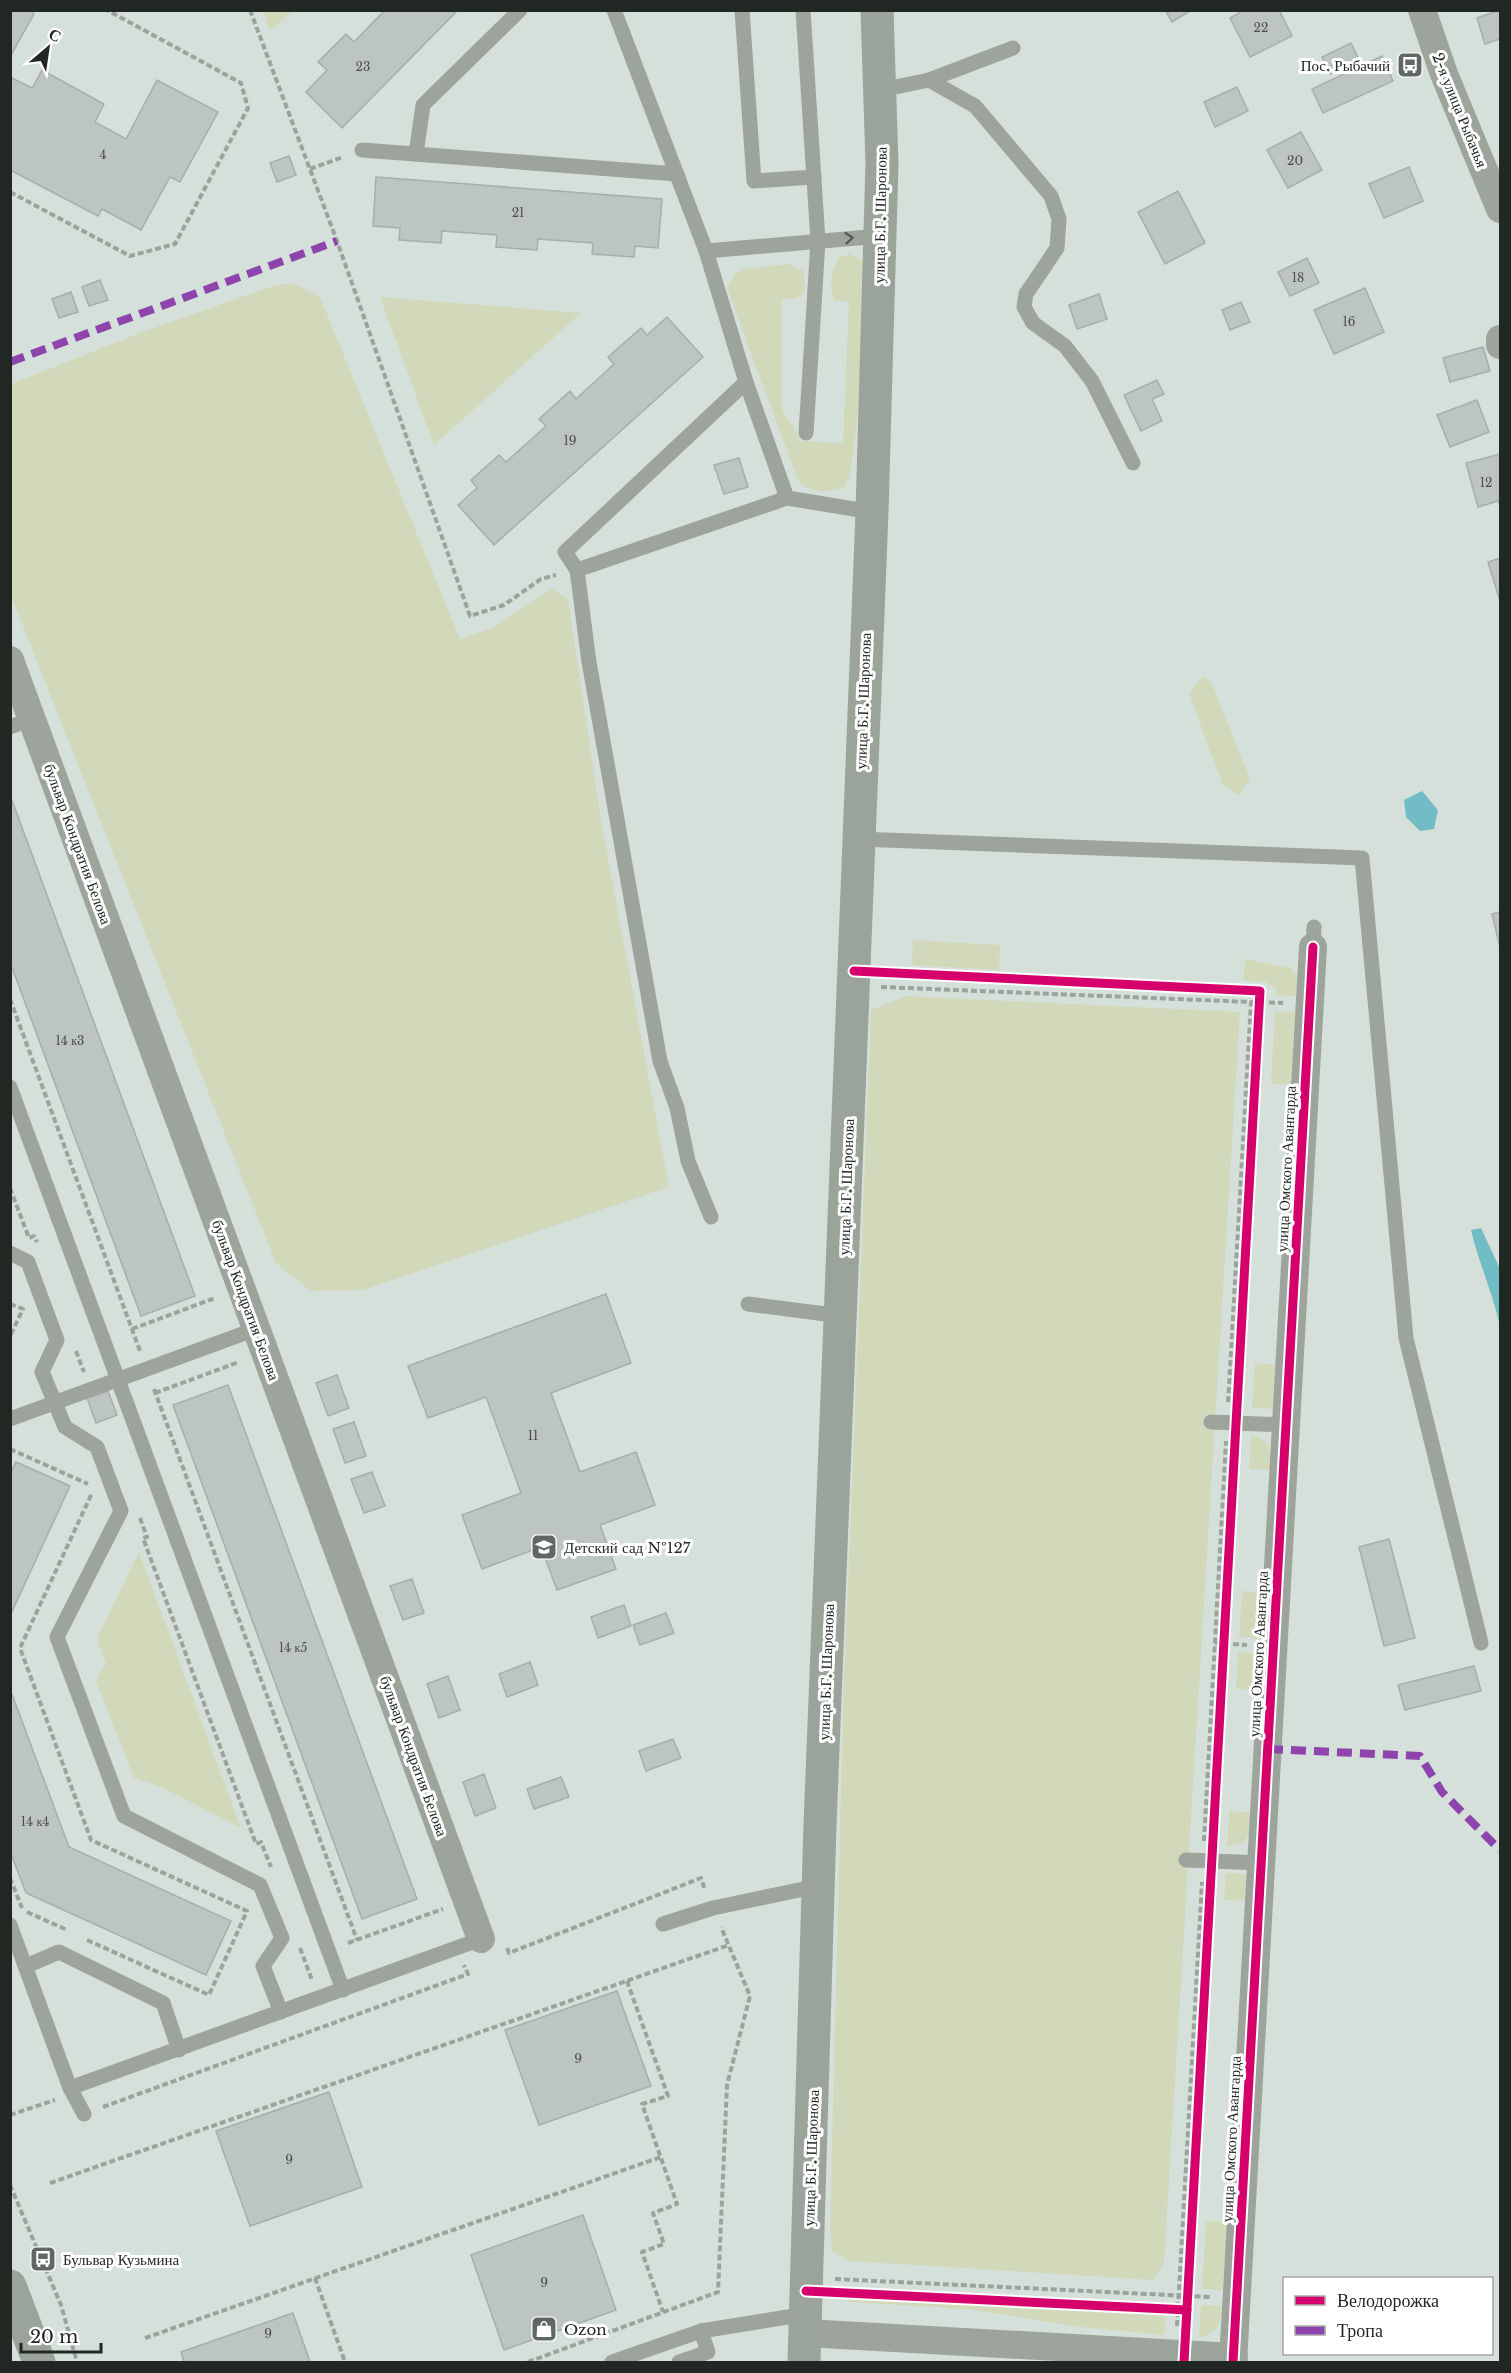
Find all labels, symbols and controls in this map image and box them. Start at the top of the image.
north arrow [18,18,78,78]
house number: 22 [1254,20,1268,35]
text: С [45,23,65,46]
bus stop icon: Пос. Рыбачий [1395,50,1425,80]
street label: 2-я улица Рыбачья [1428,50,1492,170]
place label: Пос. Рыбачий [1301,56,1390,75]
house number: 23 [356,59,370,74]
street label: улица Б.Г. Шаронова [869,146,891,284]
house number: 4 [99,147,107,162]
house number: 20 [1287,153,1303,168]
house number: 21 [512,205,524,220]
one-way arrow [845,232,854,245]
house number: 18 [1292,270,1304,285]
house number: 16 [1342,314,1356,329]
house number: 19 [563,433,577,448]
house number: 12 [1480,475,1492,490]
street label: улица Б.Г. Шаронова [851,632,875,770]
street label: бульвар Кондратия Белова [40,761,116,927]
house number: 14 к3 [55,1033,85,1048]
street label: улица Омского Авангарда [1272,1085,1300,1253]
street label: улица Б.Г. Шаронова [834,1118,858,1256]
street label: бульвар Кондратия Белова [208,1217,284,1383]
house number: 11 [528,1428,538,1443]
school or university icon: Детский сад №127 [529,1532,559,1562]
place label: Детский сад №127 [564,1538,691,1557]
street label: улица Омского Авангарда [1244,1570,1272,1738]
street label: улица Б.Г. Шаронова [814,1603,838,1741]
house number: 14 к5 [279,1640,307,1655]
street label: бульвар Кондратия Белова [376,1673,452,1839]
house number: 14 к4 [21,1814,49,1829]
house number: 9 [574,2051,582,2066]
street label: улица Омского Авангарда [1217,2055,1245,2223]
street label: улица Б.Г. Шаронова [799,2089,823,2227]
house number: 9 [285,2152,293,2167]
bus stop icon: Бульвар Кузьмина [28,2244,58,2274]
place label: Бульвар Кузьмина [63,2250,179,2269]
house number: 9 [540,2275,548,2290]
legend [1283,2277,1493,2355]
text: Велодорожка [1337,2290,1439,2312]
shop icon: Ozon [529,2314,559,2344]
scale bar [21,2316,100,2354]
place label: Ozon [564,2320,607,2339]
text: Тропа [1337,2320,1383,2342]
text: 20 m [30,2326,78,2348]
house number: 9 [264,2326,272,2341]

